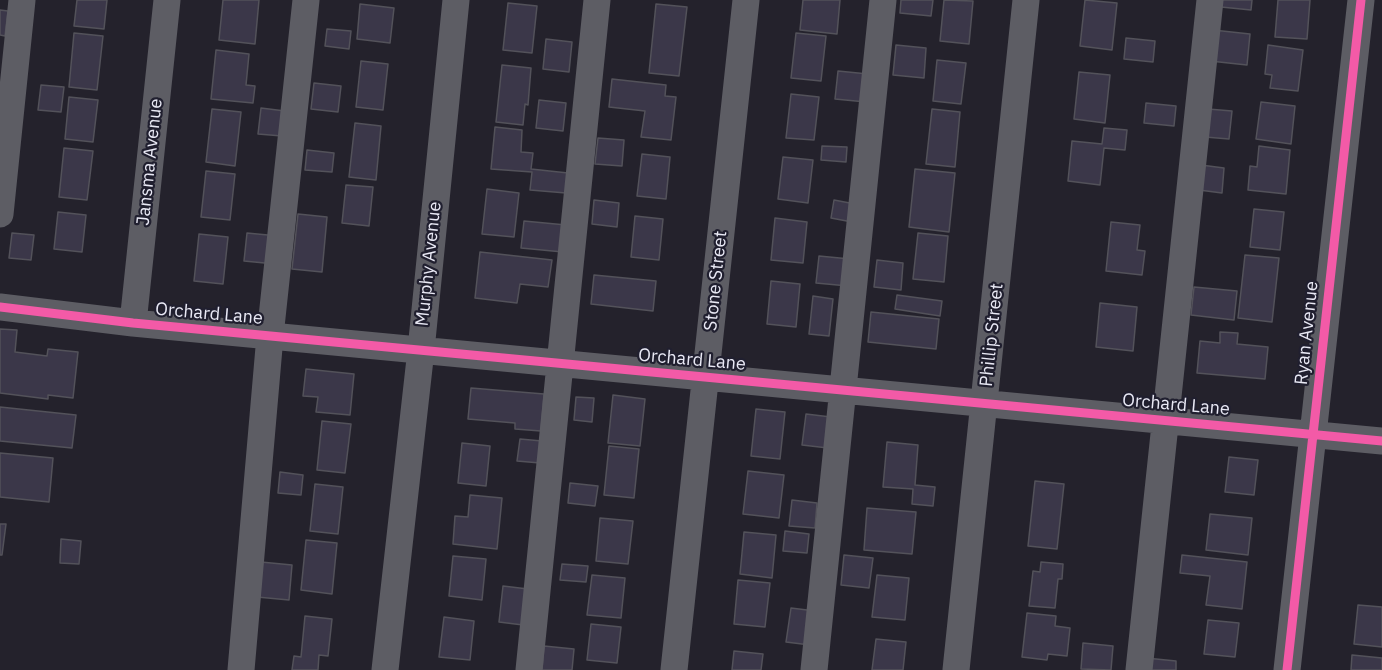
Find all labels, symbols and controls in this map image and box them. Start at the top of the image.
street label: Jansma Avenue [133,97,167,227]
street label: Murphy Avenue [412,201,446,327]
street label: Stone Street [700,230,732,332]
street label: Ryan Avenue [1291,280,1323,386]
street label: Phillip Street [976,282,1008,388]
street label: Orchard Lane [154,299,264,329]
street label: Orchard Lane [637,345,747,375]
street label: Orchard Lane [1121,390,1231,420]

